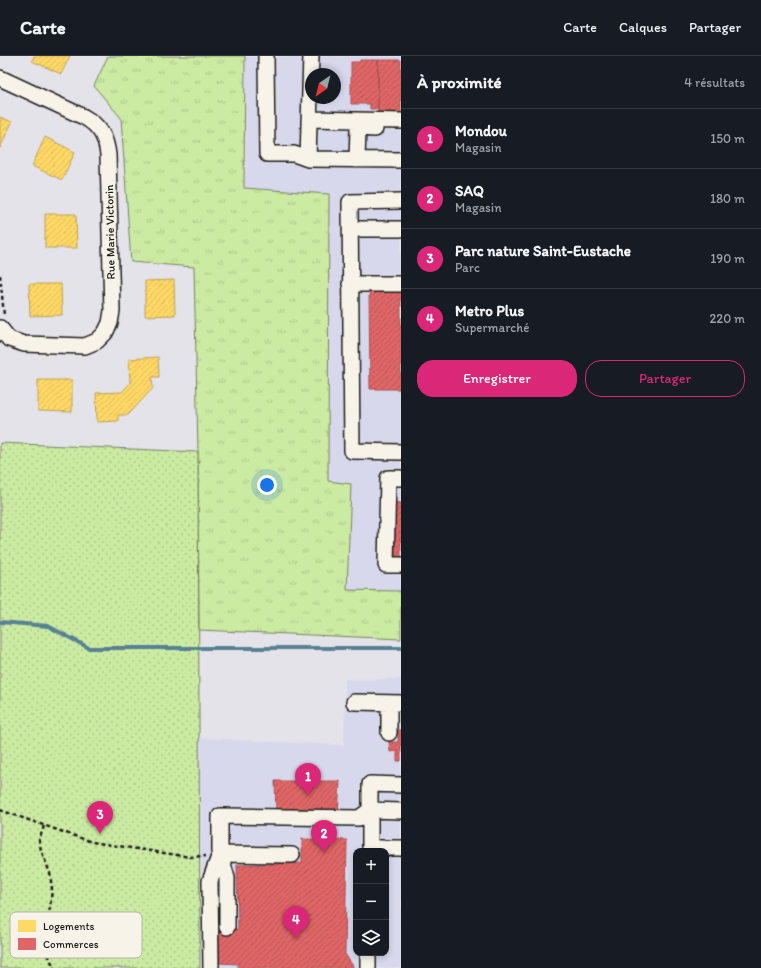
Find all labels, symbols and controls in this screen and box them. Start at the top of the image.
text: Carte [20,16,66,39]
text: Carte [563,19,597,36]
text: Calques [619,19,667,36]
text: Partager [689,19,741,36]
north arrow [305,68,341,104]
text: À proximité [417,72,502,92]
text: 4 résultats [684,75,745,90]
text: Mondou [455,122,507,140]
text: 1 [427,131,433,146]
text: 150 m [710,131,745,146]
text: Magasin [455,140,502,155]
text: SAQ [455,182,484,200]
street label: Rue Marie Victorin [102,184,118,280]
text: 2 [427,191,433,206]
text: 180 m [710,191,745,206]
text: Magasin [455,200,502,215]
text: Parc nature Saint-Eustache [455,242,631,260]
text: 3 [426,251,434,266]
text: 190 m [710,251,745,266]
text: Parc [455,260,480,275]
text: Metro Plus [455,302,524,320]
text: 4 [426,311,434,326]
text: 220 m [709,311,745,326]
text: Supermarché [455,320,529,335]
button: Enregistrer [417,360,577,397]
button: Partager [585,360,745,397]
your location [257,475,277,495]
pin: 1 [295,763,321,796]
pin: 3 [87,801,113,834]
pin: 2 [311,820,337,853]
map controls [353,848,389,956]
button: + [353,848,389,884]
button: − [353,884,389,920]
pin: 4 [283,906,309,939]
legend [10,912,142,958]
text: Logements [43,920,95,933]
button: layers [353,920,389,956]
text: Commerces [43,938,99,951]

